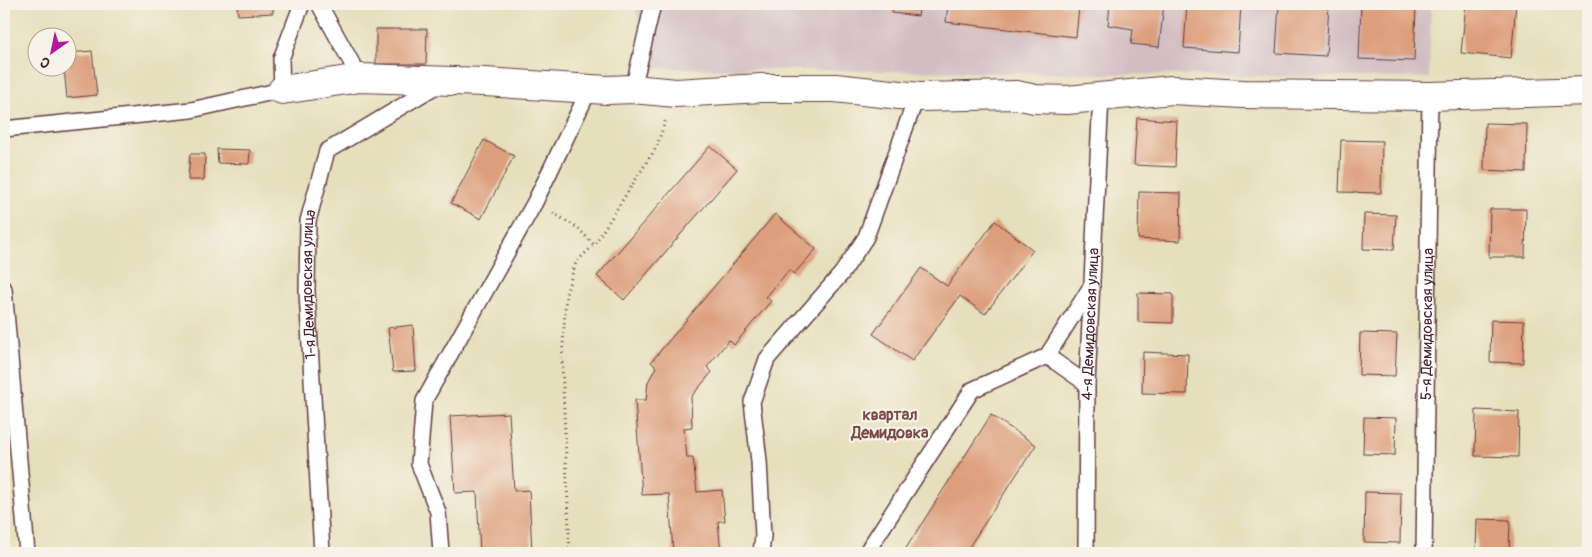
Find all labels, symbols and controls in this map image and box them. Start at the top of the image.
north arrow [28,28,78,78]
text: С [37,53,53,72]
street label: 1-я Демидовская улица [297,207,320,360]
street label: 4-я Демидовская улица [1077,247,1103,401]
street label: 5-я Демидовская улица [1417,248,1438,400]
district label: квартал Демидовка [851,405,929,443]

